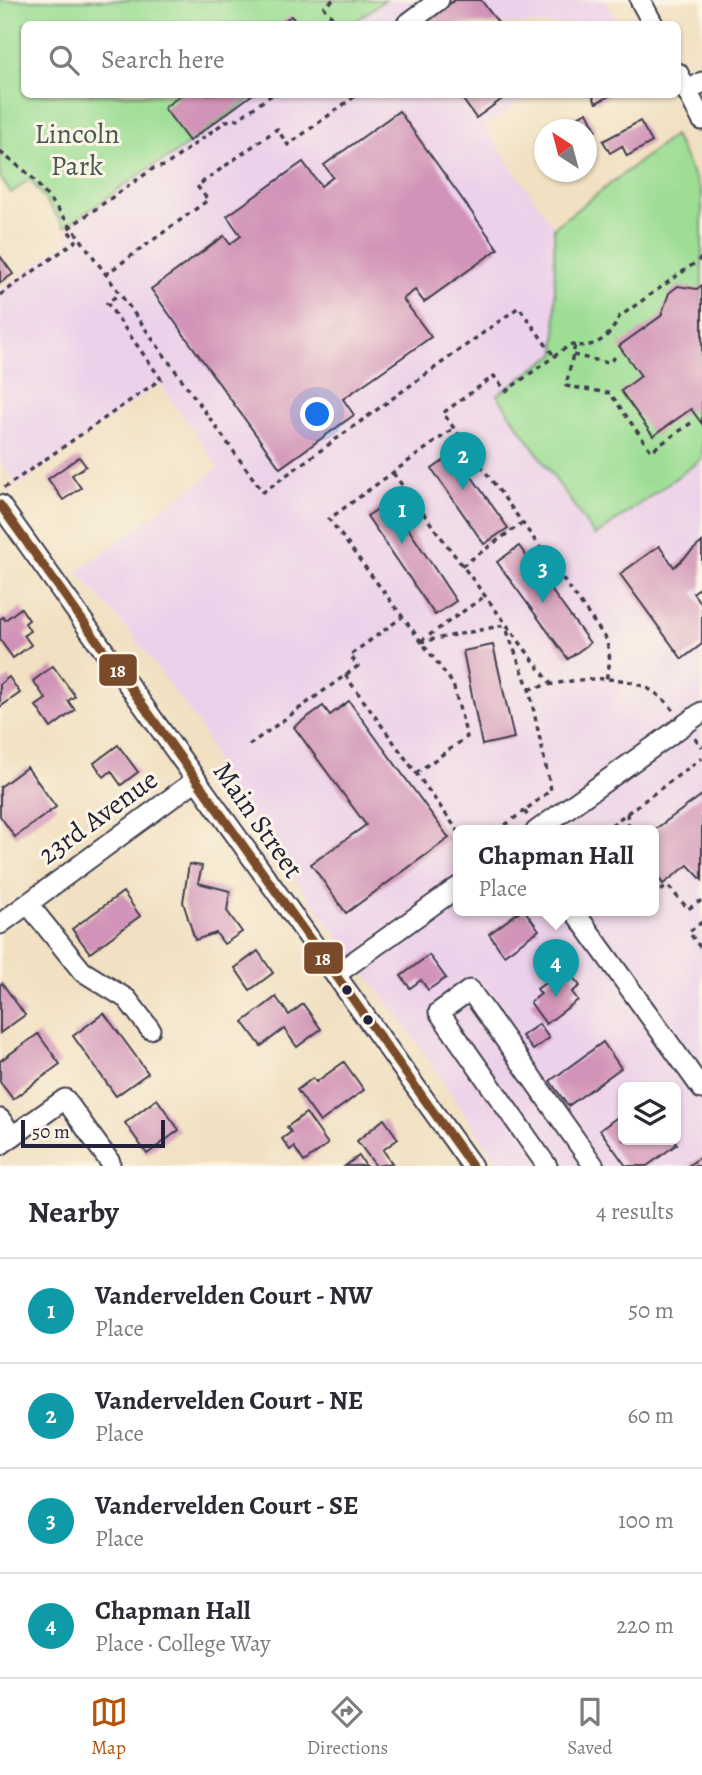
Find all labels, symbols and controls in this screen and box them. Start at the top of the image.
search box [21,21,681,98]
icon: search [45,41,83,79]
text: Search here [101,42,225,77]
park label: Lincoln Park [34,115,120,185]
north arrow [534,119,597,182]
your location [300,397,334,431]
pin: 2 [440,432,486,490]
pin: 1 [379,486,425,544]
pin: 3 [520,545,566,603]
line badge: 18 [98,653,138,687]
text: 18 [110,658,126,684]
street label: Main Street [204,754,312,886]
street label: 23rd Avenue [30,761,166,873]
popup [453,825,659,916]
text: Chapman Hall [478,838,634,873]
text: Place [478,873,527,904]
pin: 4 [533,939,579,997]
line badge: 18 [303,941,344,975]
text: 18 [315,946,331,972]
unlabelled marker [340,983,354,997]
unlabelled marker [361,1013,375,1027]
map controls [618,1082,681,1145]
button: layers [618,1082,681,1145]
scale bar [21,1117,164,1149]
text: 50 m [32,1119,70,1145]
text: Nearby [28,1192,119,1232]
text: 4 results [596,1196,674,1227]
text: Vandervelden Court - NW [95,1278,373,1313]
text: 1 [47,1295,55,1326]
text: 50 m [628,1295,674,1326]
text: Place [95,1313,144,1344]
text: Vandervelden Court - NE [95,1383,363,1418]
text: 2 [45,1400,57,1431]
text: 60 m [627,1400,674,1431]
text: Place [95,1418,144,1449]
text: Vandervelden Court - SE [95,1488,358,1523]
text: 3 [46,1505,56,1536]
text: 100 m [618,1505,674,1536]
text: Place [95,1523,144,1554]
text: Chapman Hall [95,1593,251,1628]
text: 4 [46,1610,56,1641]
text: 220 m [616,1610,674,1641]
text: Place · College Way [95,1628,271,1659]
tab: Map [90,1693,128,1761]
tab: Directions [307,1693,388,1761]
tab: Saved [567,1693,612,1761]

